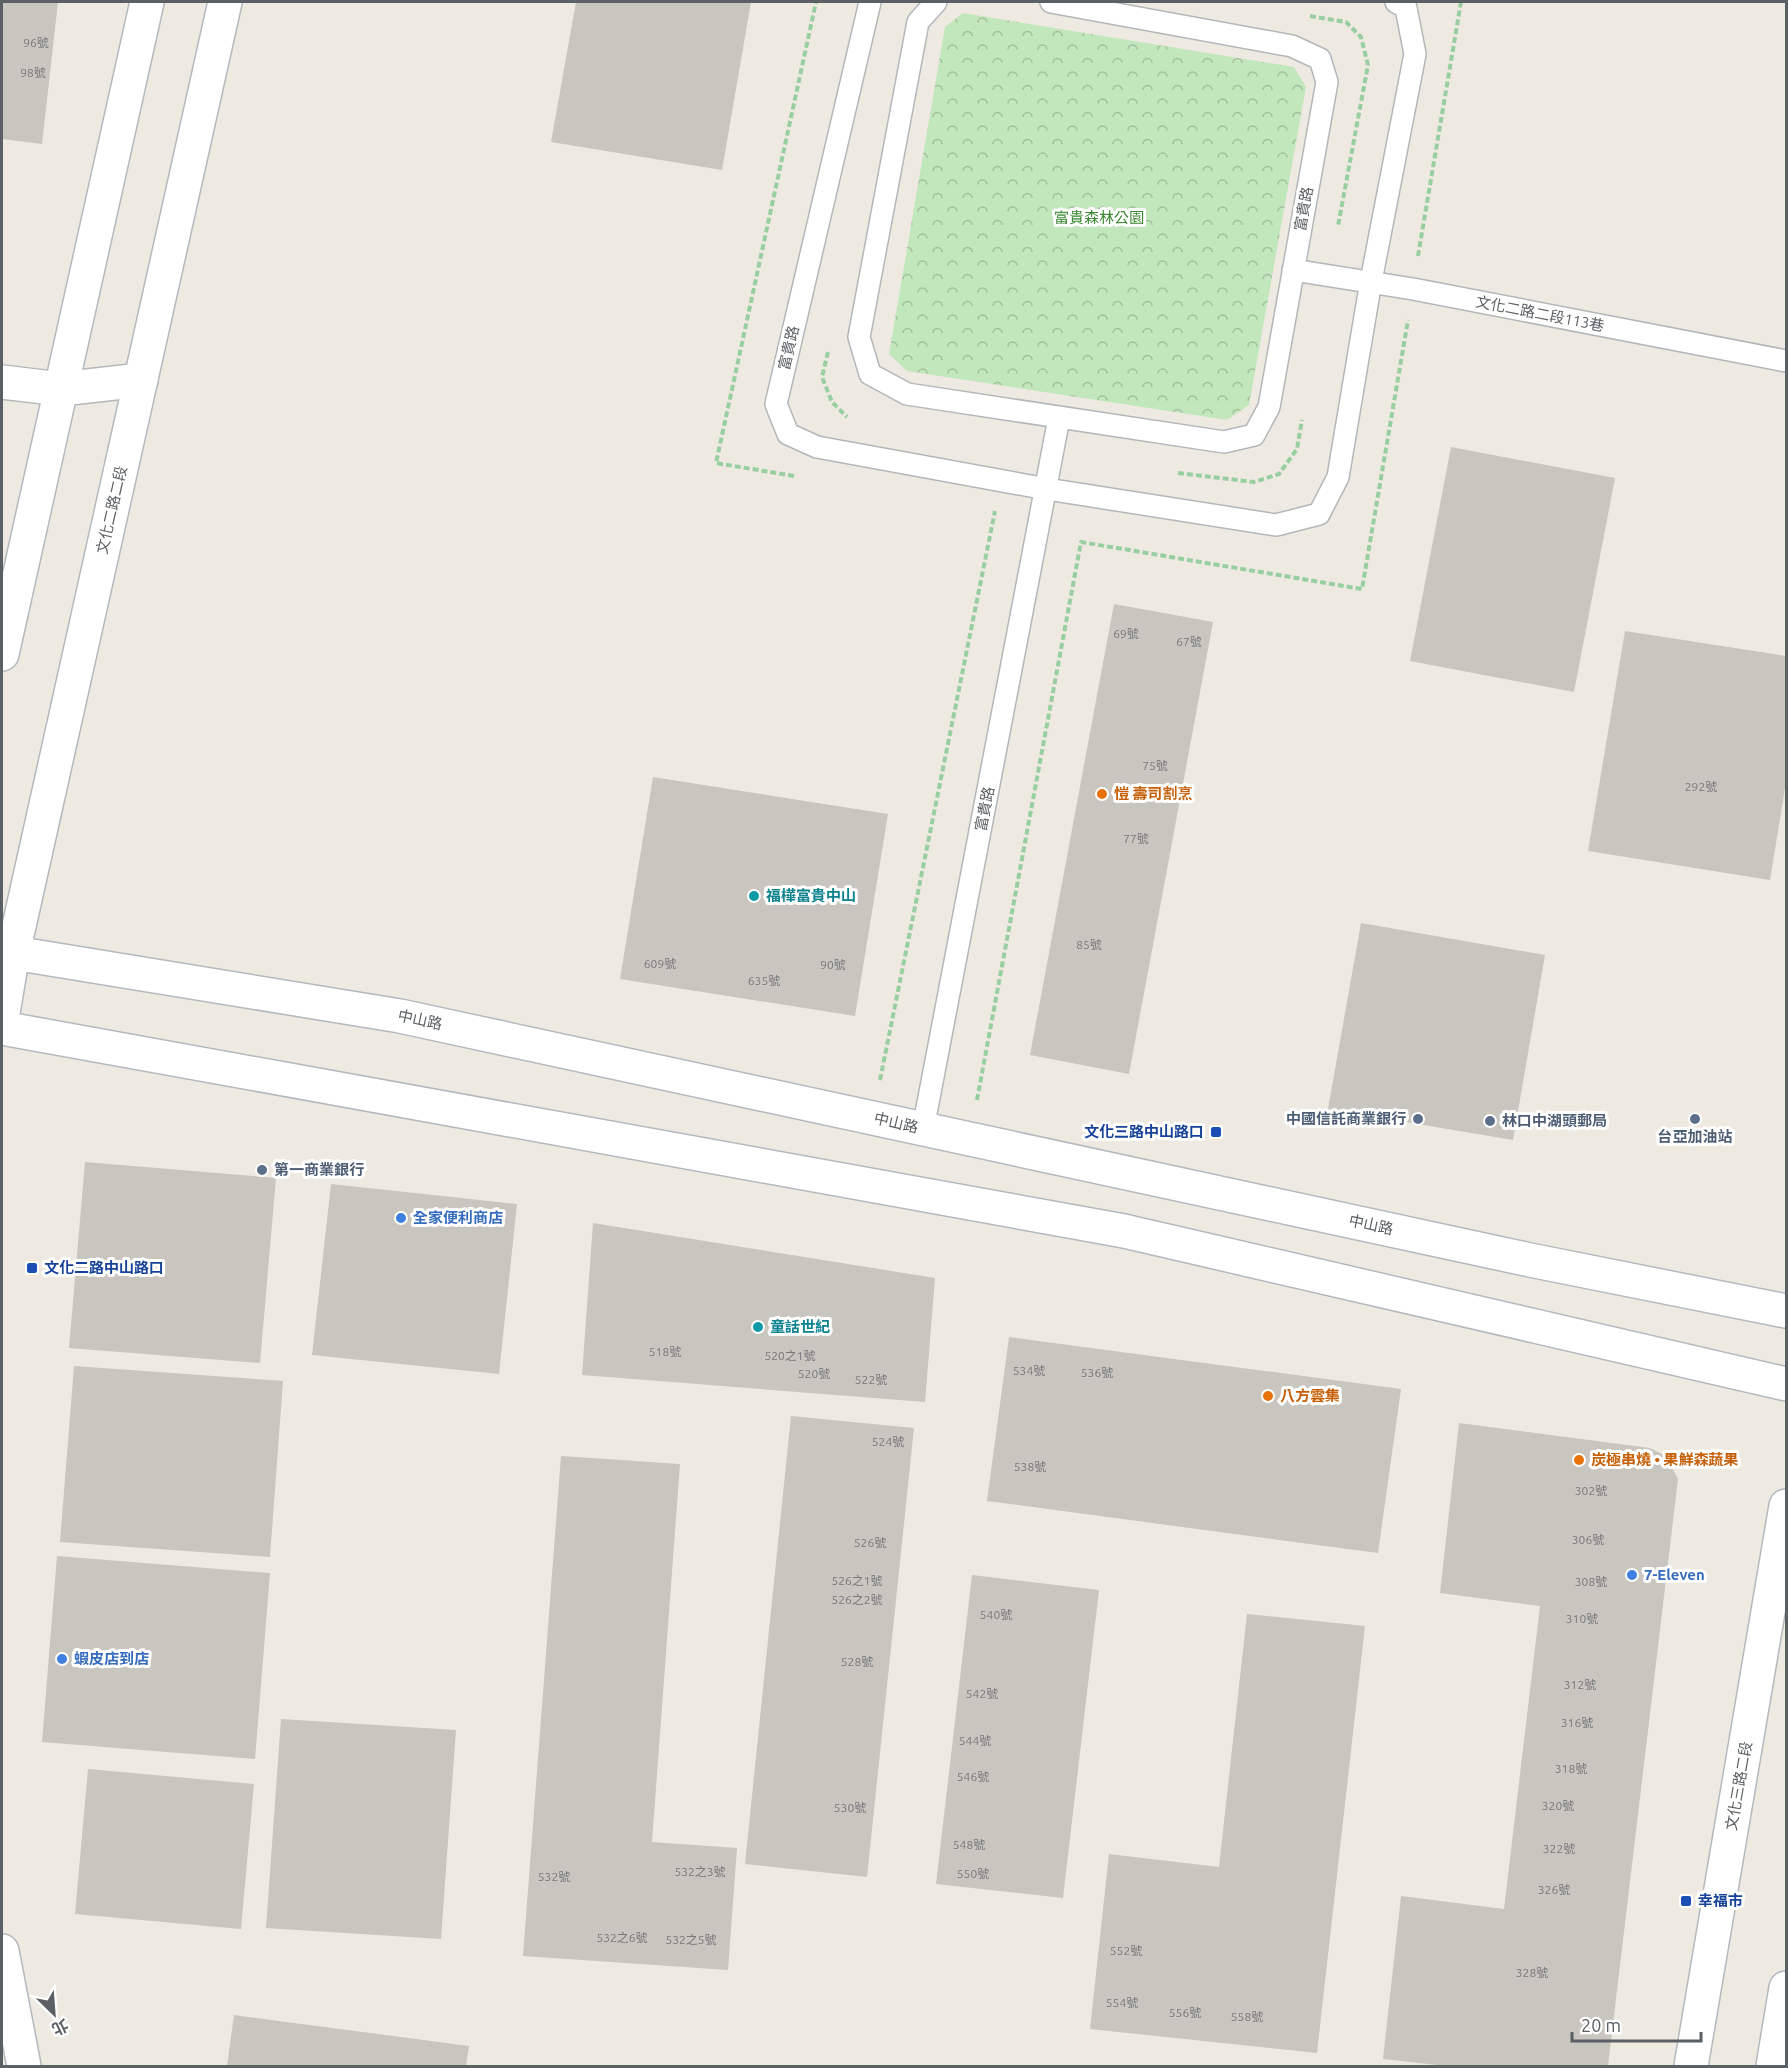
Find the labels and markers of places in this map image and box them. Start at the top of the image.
place label: 愷 壽司割烹 [1114,785,1193,802]
marker: 愷 壽司割烹 [1095,787,1109,801]
place label: 福樺富貴中山 [766,887,856,904]
marker: 福樺富貴中山 [747,889,761,903]
place label: 中國信託商業銀行 [1286,1110,1406,1127]
marker: 中國信託商業銀行 [1411,1112,1425,1126]
place label: 林口中湖頭郵局 [1502,1112,1607,1129]
marker: 台亞加油站 [1688,1112,1702,1126]
marker: 林口中湖頭郵局 [1483,1114,1497,1128]
place label: 文化三路中山路口 [1084,1123,1204,1140]
marker: 文化三路中山路口 [1209,1125,1223,1139]
place label: 台亞加油站 [1657,1128,1733,1145]
place label: 第一商業銀行 [274,1161,364,1178]
marker: 第一商業銀行 [255,1163,269,1177]
place label: 全家便利商店 [413,1209,503,1226]
marker: 全家便利商店 [394,1211,408,1225]
place label: 文化二路中山路口 [44,1259,164,1276]
marker: 文化二路中山路口 [25,1261,39,1275]
place label: 童話世紀 [770,1318,830,1335]
marker: 童話世紀 [751,1320,765,1334]
place label: 八方雲集 [1280,1387,1340,1404]
marker: 八方雲集 [1261,1389,1275,1403]
place label: 炭極串燒 • 果鮮森蔬果 [1591,1451,1739,1468]
marker: 炭極串燒 • 果鮮森蔬果 [1572,1453,1586,1467]
place label: 7-Eleven [1644,1566,1705,1583]
marker: 7-Eleven [1625,1568,1639,1582]
place label: 蝦皮店到店 [74,1650,149,1667]
marker: 蝦皮店到店 [55,1652,69,1666]
place label: 幸福市 [1698,1892,1743,1909]
marker: 幸福市 [1679,1894,1693,1908]

